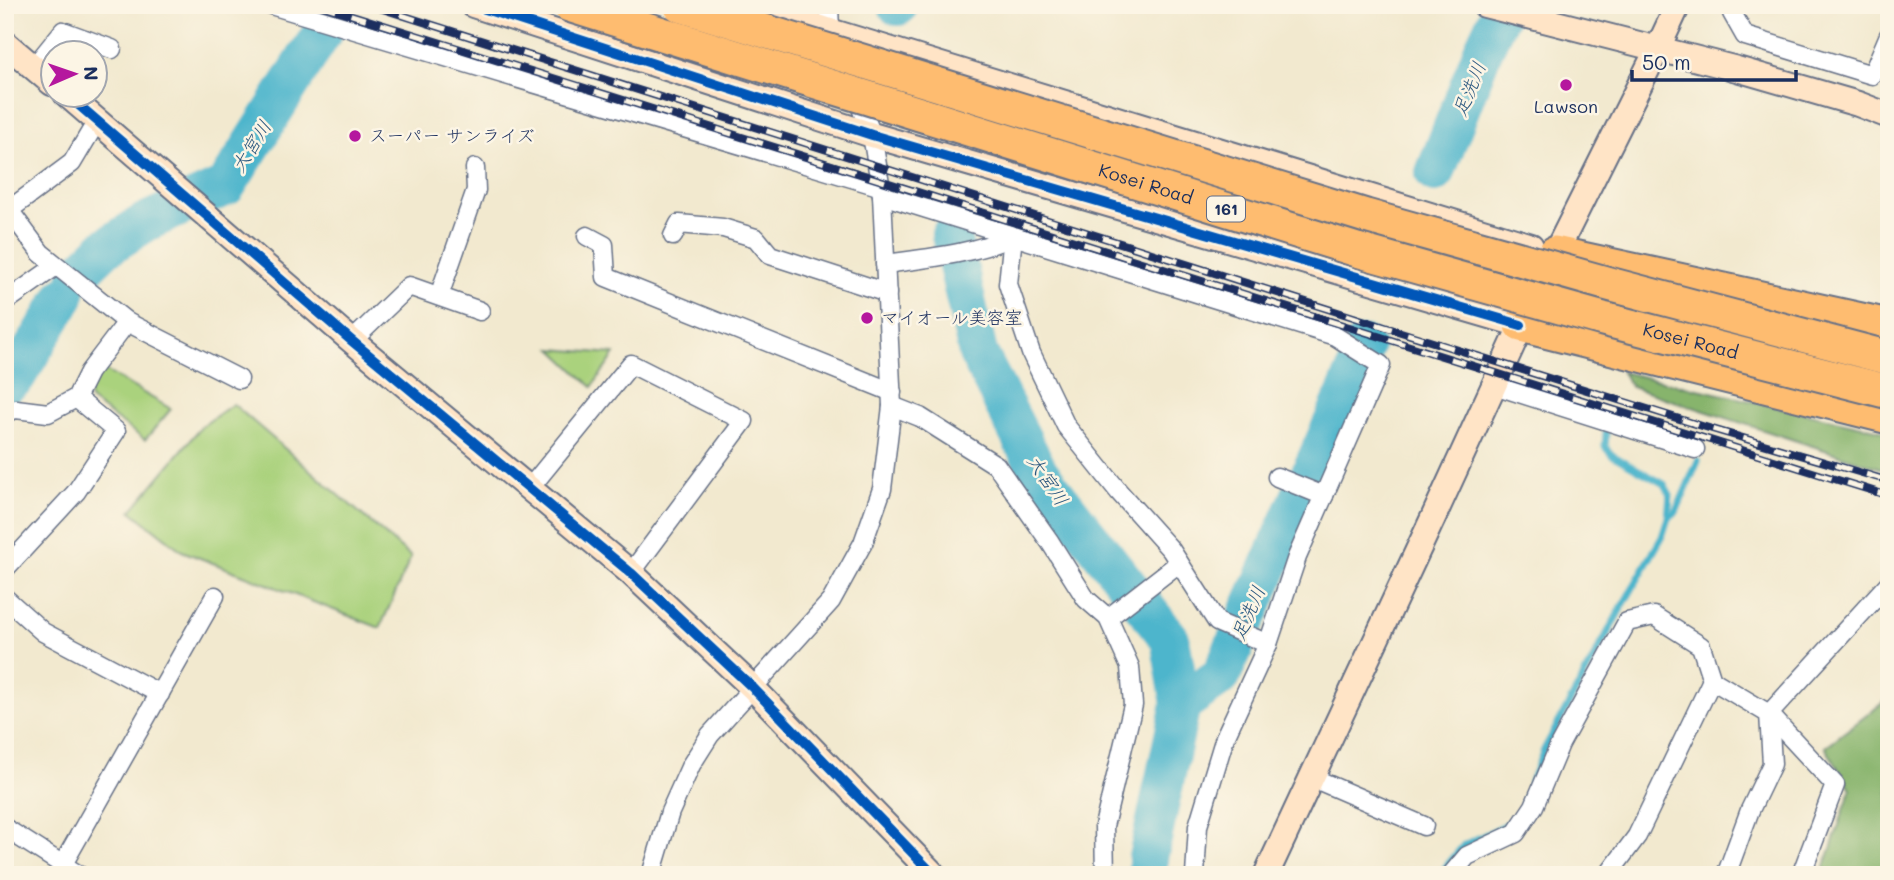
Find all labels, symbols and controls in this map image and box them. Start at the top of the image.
north arrow [38,38,108,108]
scale bar [1632,38,1796,82]
text: 50 m [1642,48,1691,75]
water label: 足洗川 [1446,58,1491,120]
text: N [79,66,104,81]
marker: Lawson [1558,77,1574,93]
place label: Lawson [1534,94,1598,118]
water label: 大宮川 [225,115,276,177]
place label: スーパー サンライズ [369,123,535,147]
marker: スーパー サンライズ [347,128,363,144]
street label: Kosei Road [1096,157,1196,209]
road number: 161 [1207,196,1245,222]
place label: マイオール美容室 [881,305,1022,329]
marker: マイオール美容室 [859,310,875,326]
street label: Kosei Road [1640,317,1741,364]
water label: 大宮川 [1022,449,1075,510]
water label: 足洗川 [1225,582,1270,644]

